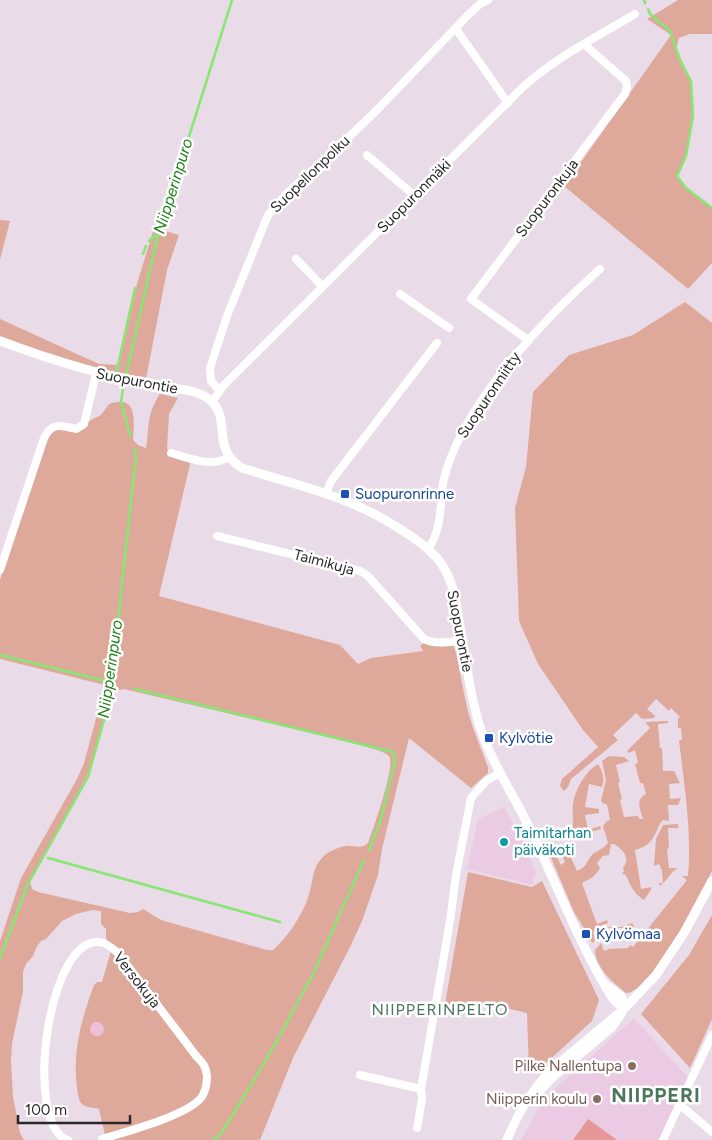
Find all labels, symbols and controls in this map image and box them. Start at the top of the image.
street label: Suopellonpolku [267,132,353,216]
water label: Niipperinpuro [149,136,197,236]
street label: Suopuronmäki [373,155,455,237]
street label: Suopuronkuja [512,155,582,241]
street label: Suopuronniitty [454,348,525,442]
street label: Suopurontie [95,364,179,398]
place label: Suopuronrinne [355,485,454,503]
marker: Suopuronrinne [339,488,351,500]
street label: Taimikuja [292,545,356,579]
street label: Suopurontie [443,589,477,673]
water label: Niipperinpuro [94,619,126,719]
place label: Kylvötie [499,729,553,747]
marker: Kylvötie [483,732,495,744]
place label: Taimitarhan päiväkoti [514,824,591,859]
marker: Taimitarhan päiväkoti [498,836,510,848]
place label: Kylvömaa [596,925,661,943]
marker: Kylvömaa [580,928,592,940]
street label: Versokuja [110,948,164,1012]
district label: NIIPPERINPELTO [372,1000,508,1019]
place label: Pilke Nallentupa [515,1057,622,1075]
marker: Pilke Nallentupa [626,1060,638,1072]
district label: NIIPPERI [611,1083,701,1107]
place label: Niipperin koulu [486,1090,587,1108]
scale bar [18,1092,130,1124]
marker: Niipperin koulu [591,1093,603,1105]
text: 100 m [25,1101,67,1119]

